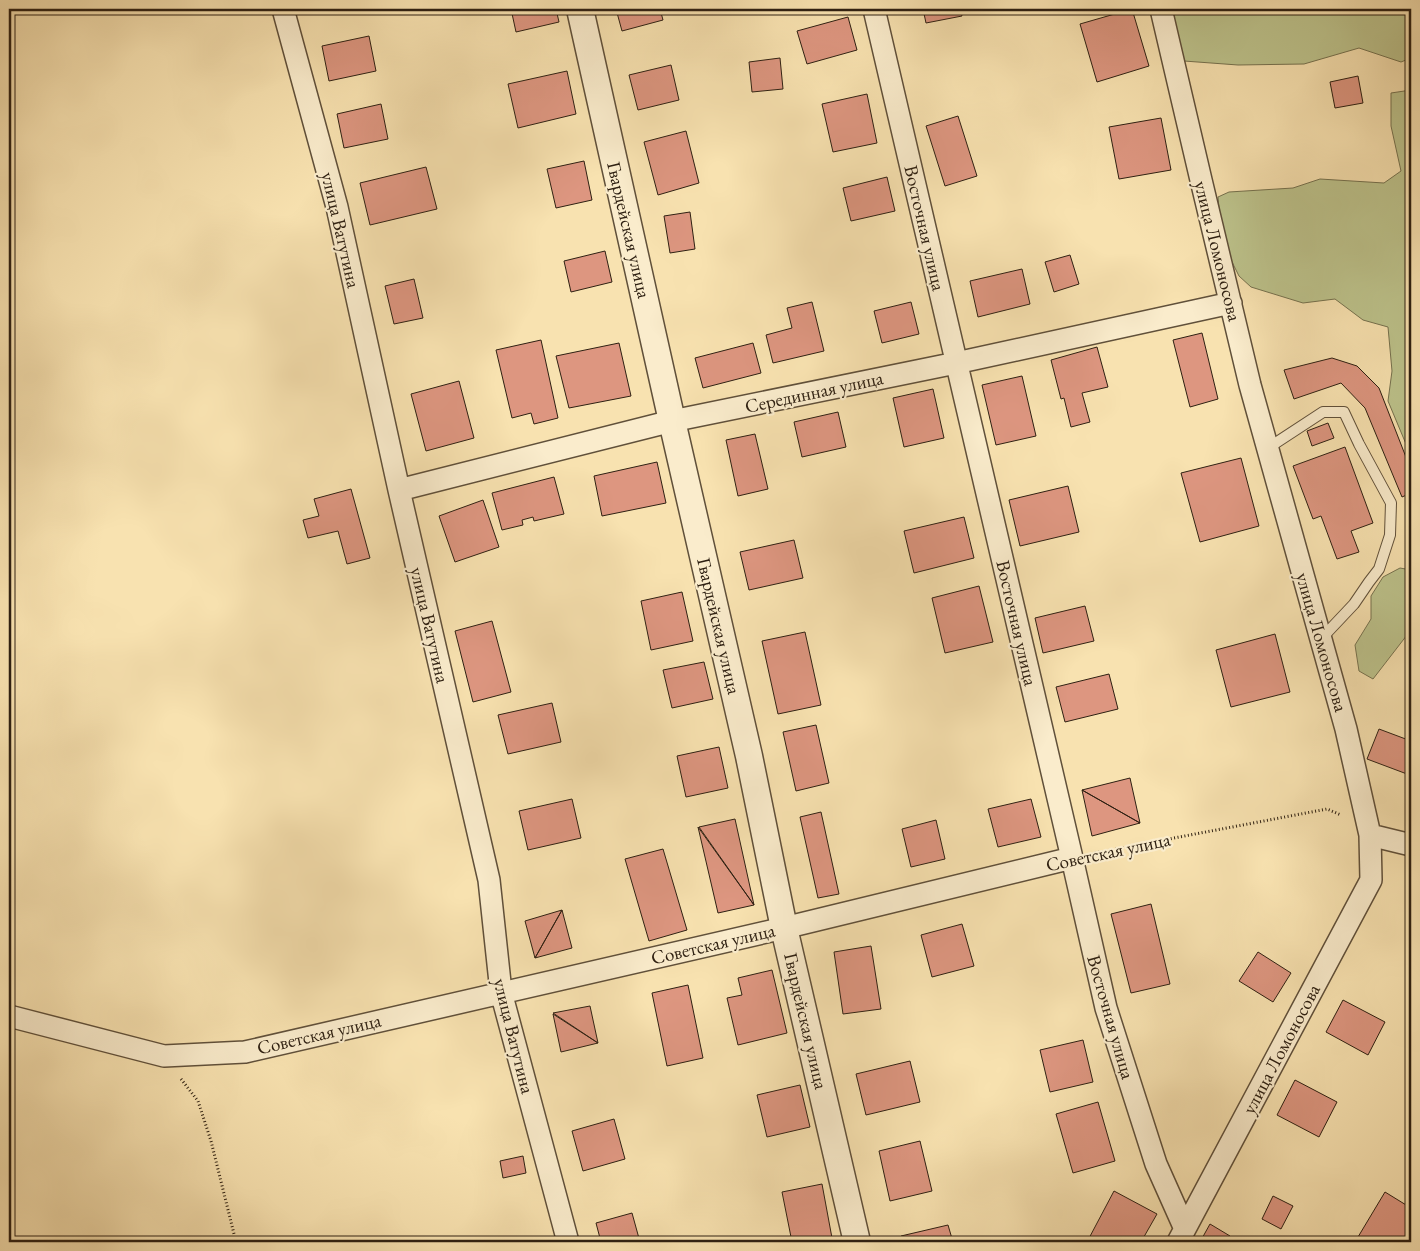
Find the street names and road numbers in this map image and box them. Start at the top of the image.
street label: Гвардейская улица [601,159,657,301]
street label: Восточная улица [898,163,952,294]
street label: улица Ватутина [316,170,367,291]
street label: улица Ломоносова [1188,178,1248,324]
street label: Серединная улица [742,365,886,419]
street label: Гвардейская улица [691,555,747,697]
street label: Восточная улица [990,558,1044,689]
street label: улица Ватутина [405,565,456,686]
street label: улица Ломоносова [1290,569,1354,715]
street label: Советская улица [1043,827,1173,877]
street label: Советская улица [648,917,778,970]
street label: Гвардейская улица [778,950,834,1092]
street label: Восточная улица [1081,952,1141,1082]
street label: улица Ватутина [488,976,541,1097]
street label: улица Ломоносова [1236,979,1326,1118]
street label: Советская улица [254,1007,384,1060]

